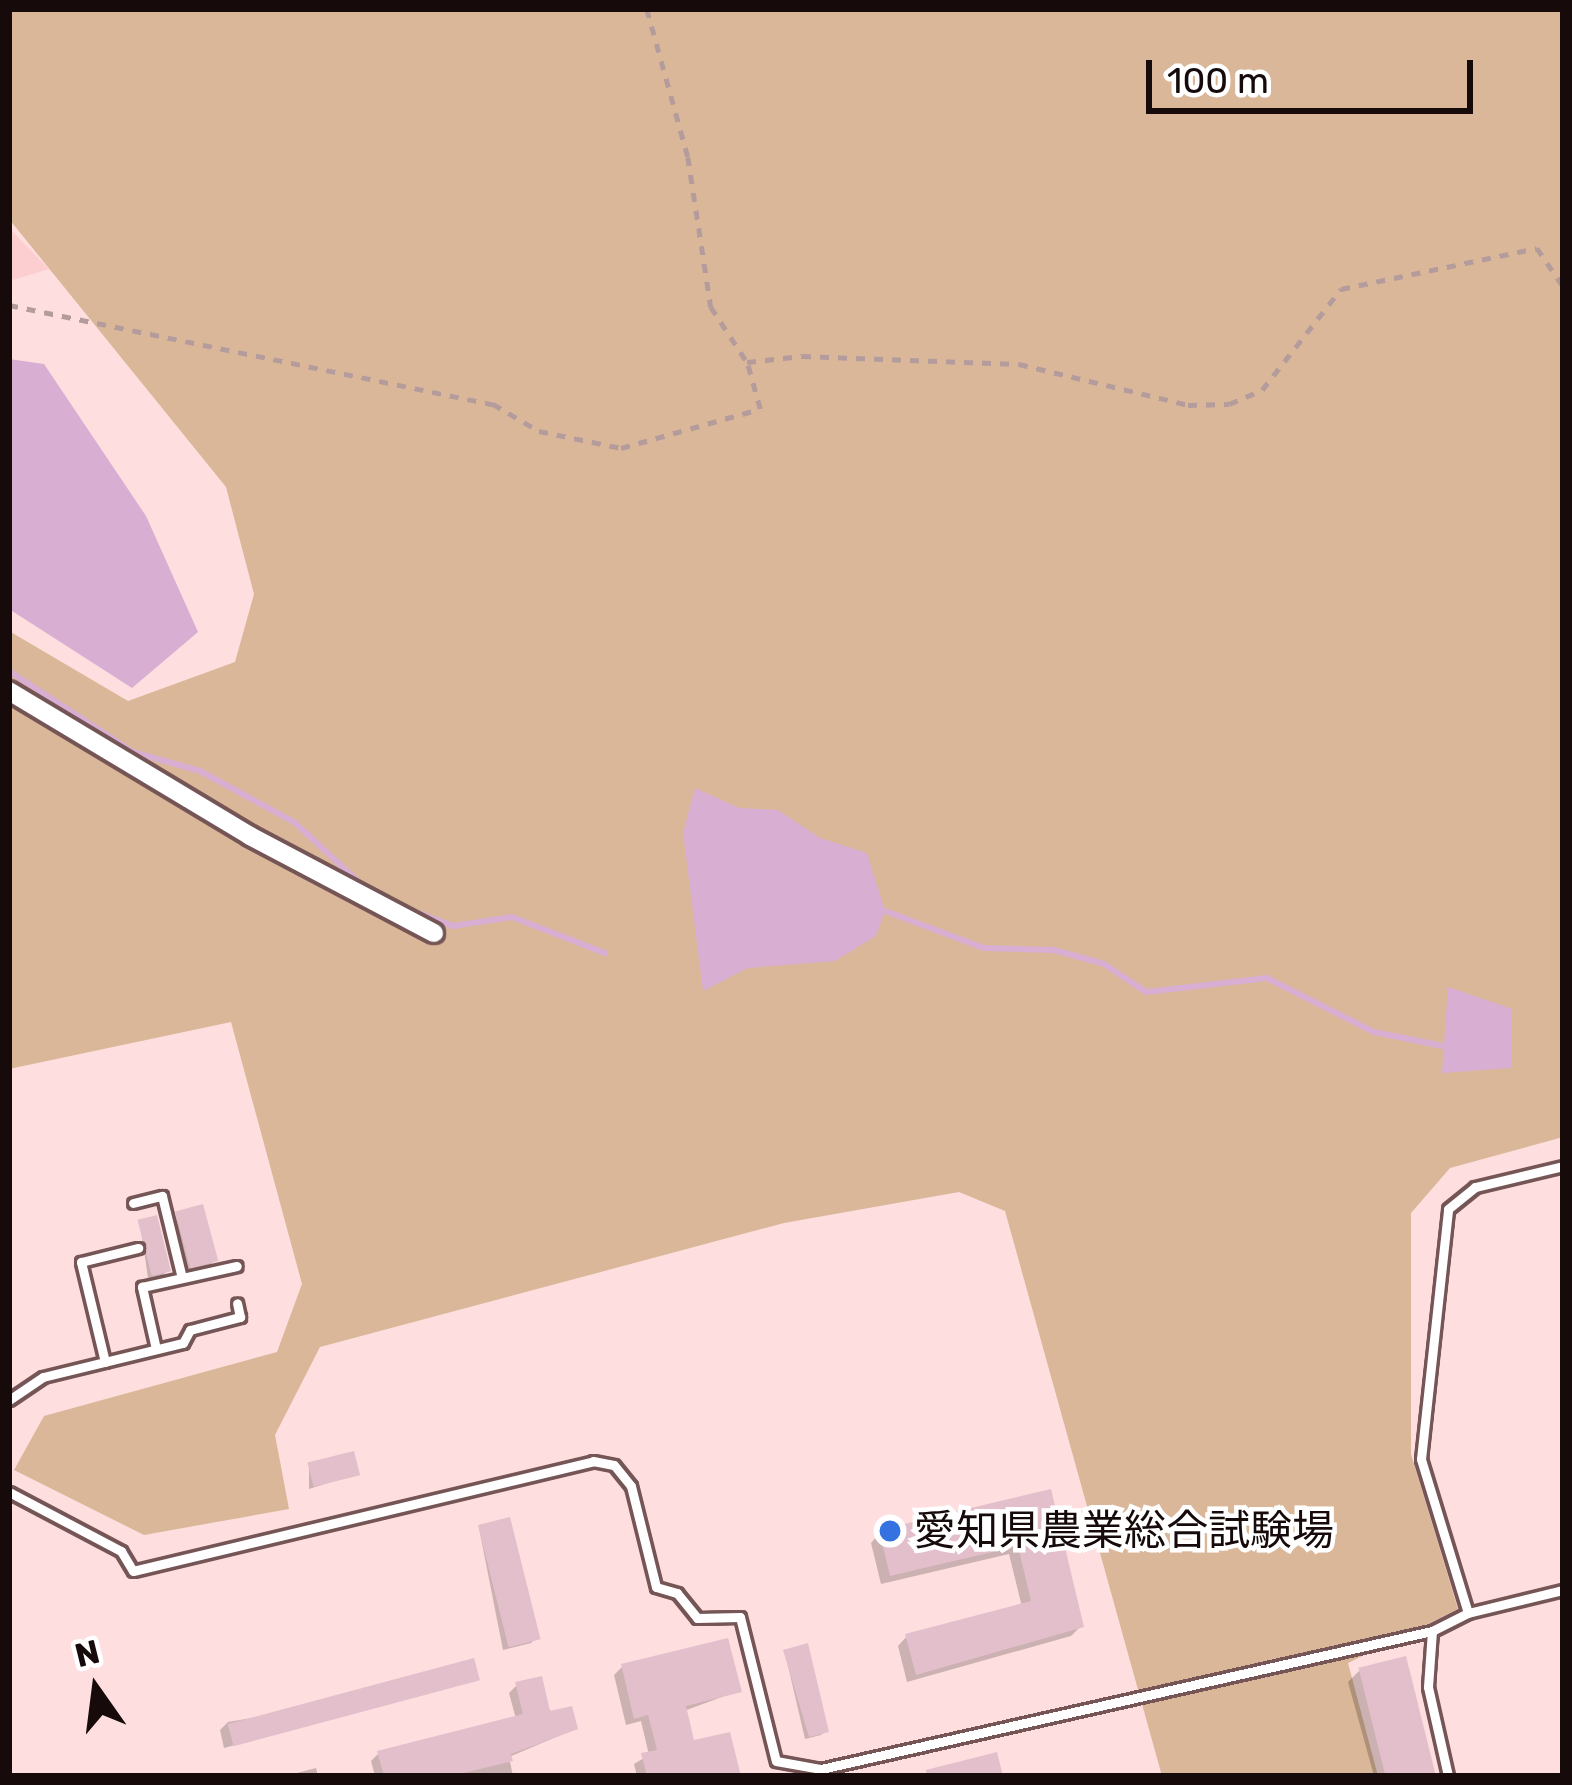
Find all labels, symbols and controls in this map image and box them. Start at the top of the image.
scale bar [1152,36,1479,110]
text: 100 m [1167,59,1269,102]
place label: 愛知県農業総合試験場 [914,1506,1334,1556]
marker: 愛知県農業総合試験場 [877,1518,903,1544]
north arrow [36,1629,156,1749]
text: N [71,1632,103,1675]

